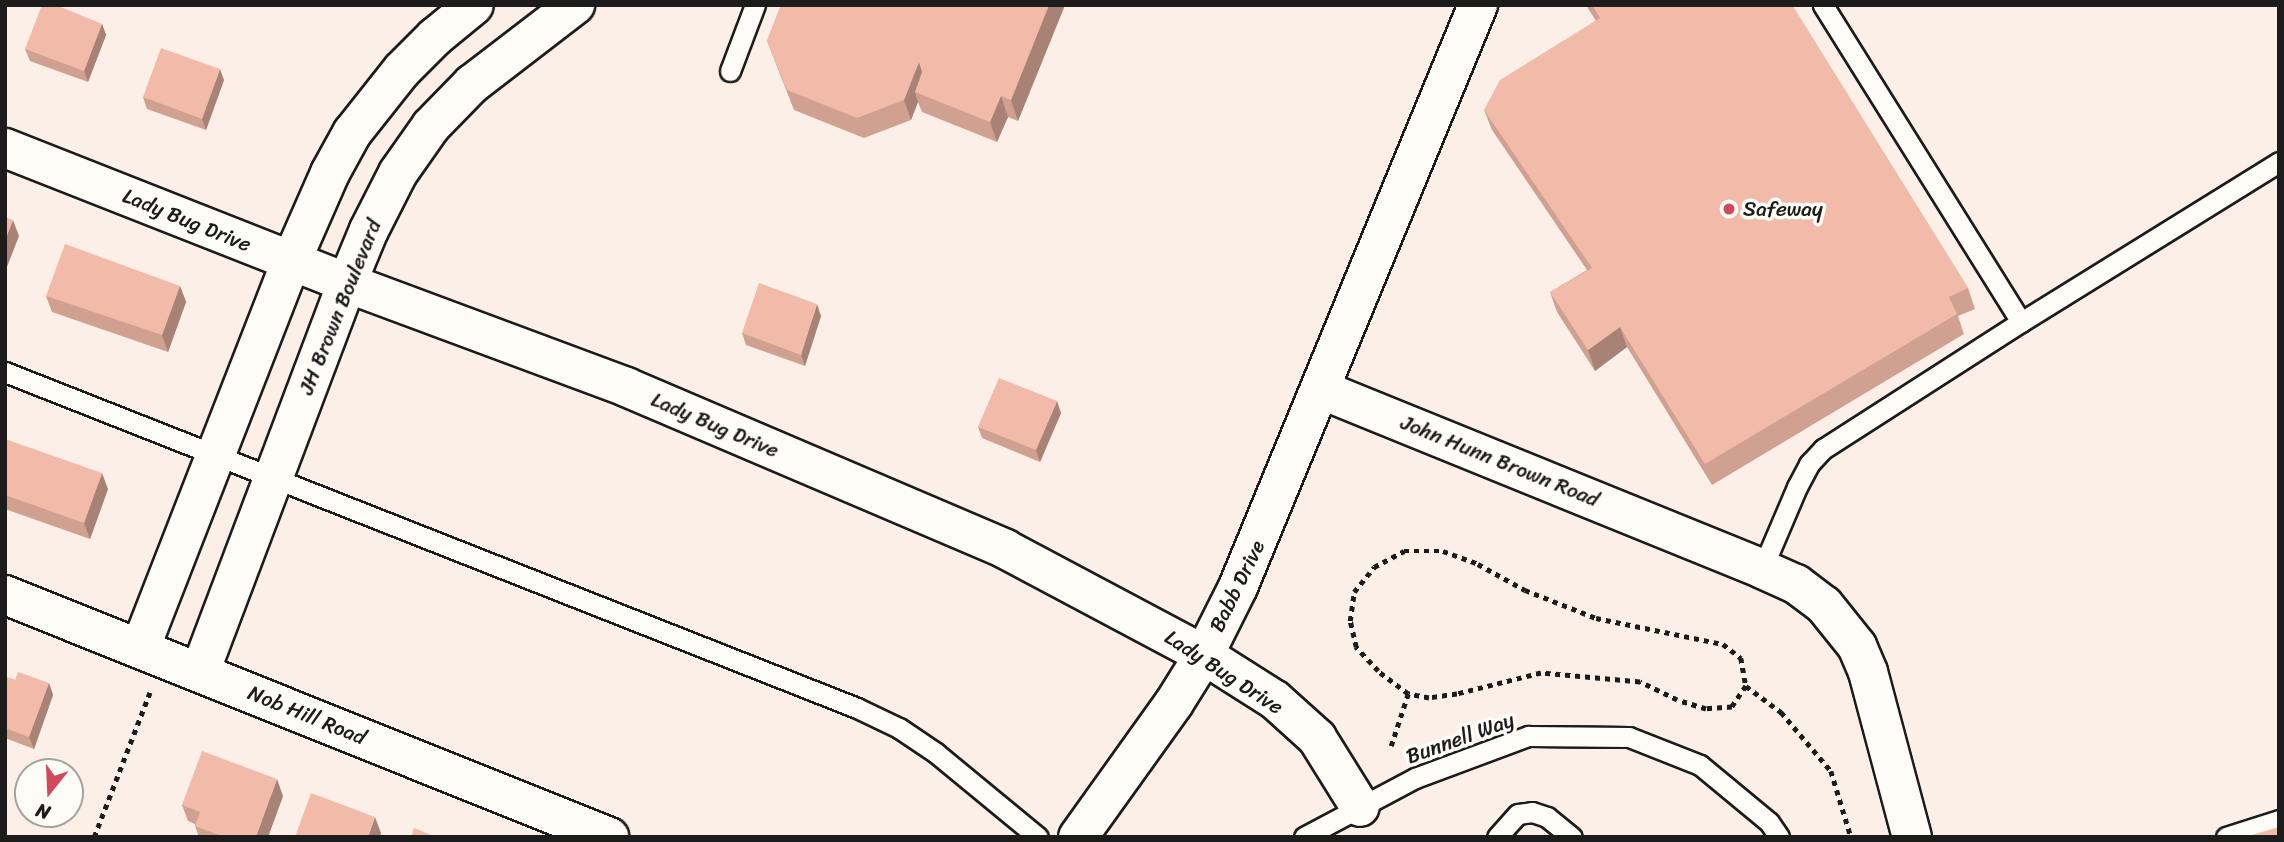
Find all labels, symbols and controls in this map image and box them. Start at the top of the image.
street label: Lady Bug Drive [119,183,255,257]
place label: Safeway [1743,196,1823,222]
marker: Safeway [1721,201,1737,217]
street label: JH Brown Boulevard [294,216,386,398]
street label: Lady Bug Drive [648,387,782,463]
street label: John Hunn Brown Road [1397,410,1603,512]
street label: Babb Drive [1204,536,1270,636]
street label: Lady Bug Drive [1160,624,1288,720]
street label: Nob Hill Road [244,680,370,750]
street label: Bunnell Way [1403,707,1517,769]
north arrow [14,758,84,828]
text: N [32,794,54,829]

